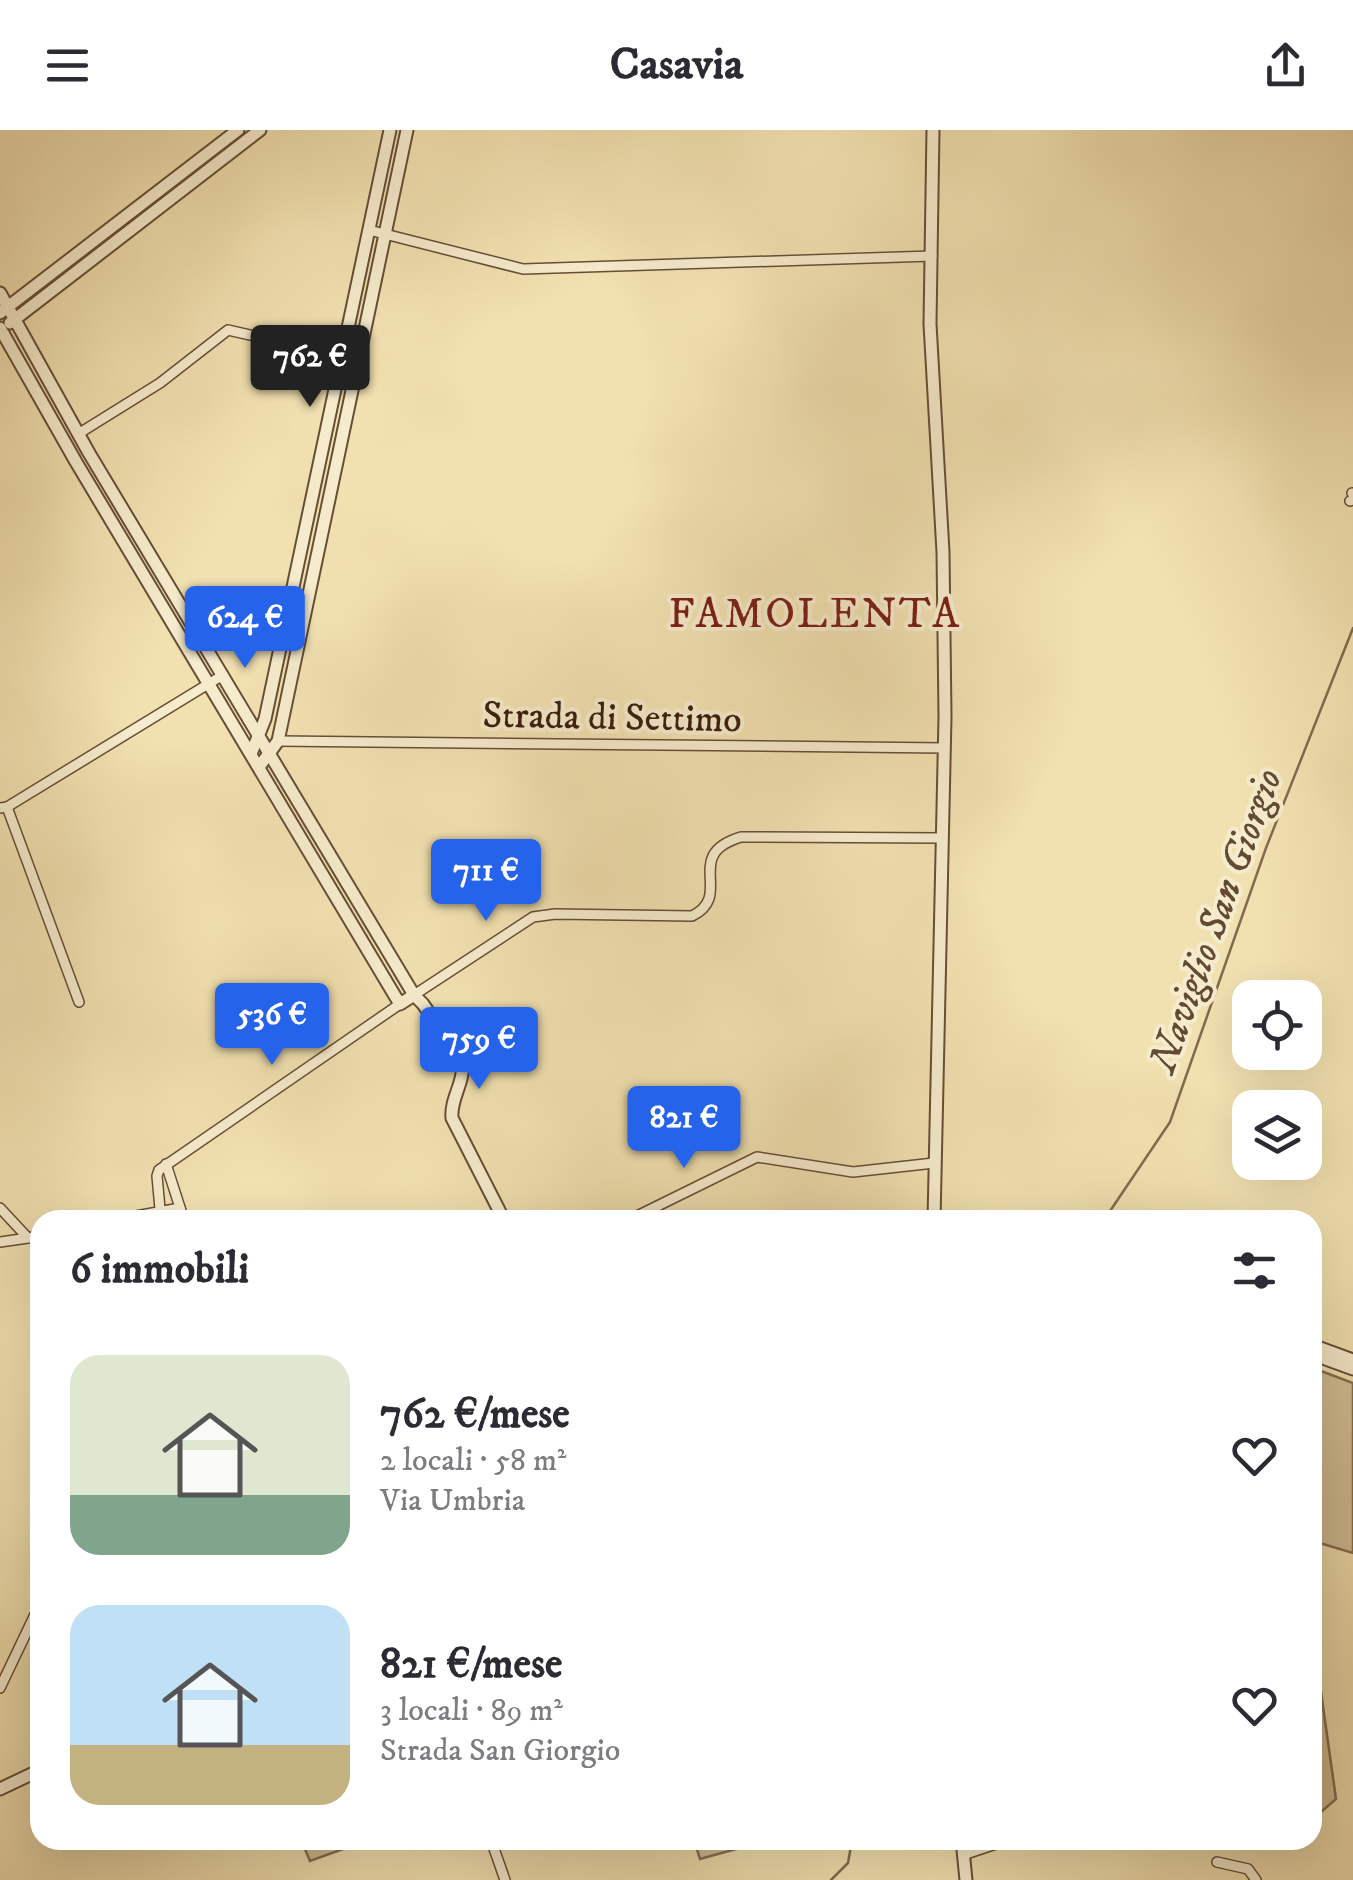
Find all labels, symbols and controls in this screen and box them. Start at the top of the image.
text: Casavia [610,37,743,93]
icon: menu [40,38,95,93]
icon: share [1258,38,1313,93]
pin: 762 € [240,325,380,410]
text: 762 € [273,337,347,377]
pin: 624 € [175,586,315,671]
district label: FAMOLENTA [669,589,962,641]
text: 624 € [207,598,283,638]
street label: Strada di Settimo [482,692,742,744]
water label: Naviglio San Giorgio [1138,762,1295,1082]
pin: 711 € [416,839,556,924]
text: 711 € [453,851,519,891]
map controls [1232,980,1322,1180]
button: locate [1232,980,1322,1070]
pin: 536 € [202,983,342,1068]
text: 536 € [237,995,307,1035]
pin: 759 € [409,1007,549,1092]
text: 759 € [442,1019,516,1059]
pin: 821 € [614,1086,754,1171]
button: layers [1232,1090,1322,1180]
text: 821 € [649,1098,719,1138]
icon: filters [1227,1243,1282,1298]
text: 6 immobili [70,1244,249,1296]
text: 762 €/mese [380,1389,570,1441]
icon: home [150,1395,270,1515]
icon: heart [1227,1428,1282,1483]
text: 2 locali · 58 m² [380,1441,566,1481]
text: Via Umbria [380,1481,525,1521]
text: 821 €/mese [380,1639,562,1691]
icon: home [150,1645,270,1765]
icon: heart [1227,1678,1282,1733]
text: 3 locali · 89 m² [380,1691,563,1731]
text: Strada San Giorgio [380,1731,620,1771]

